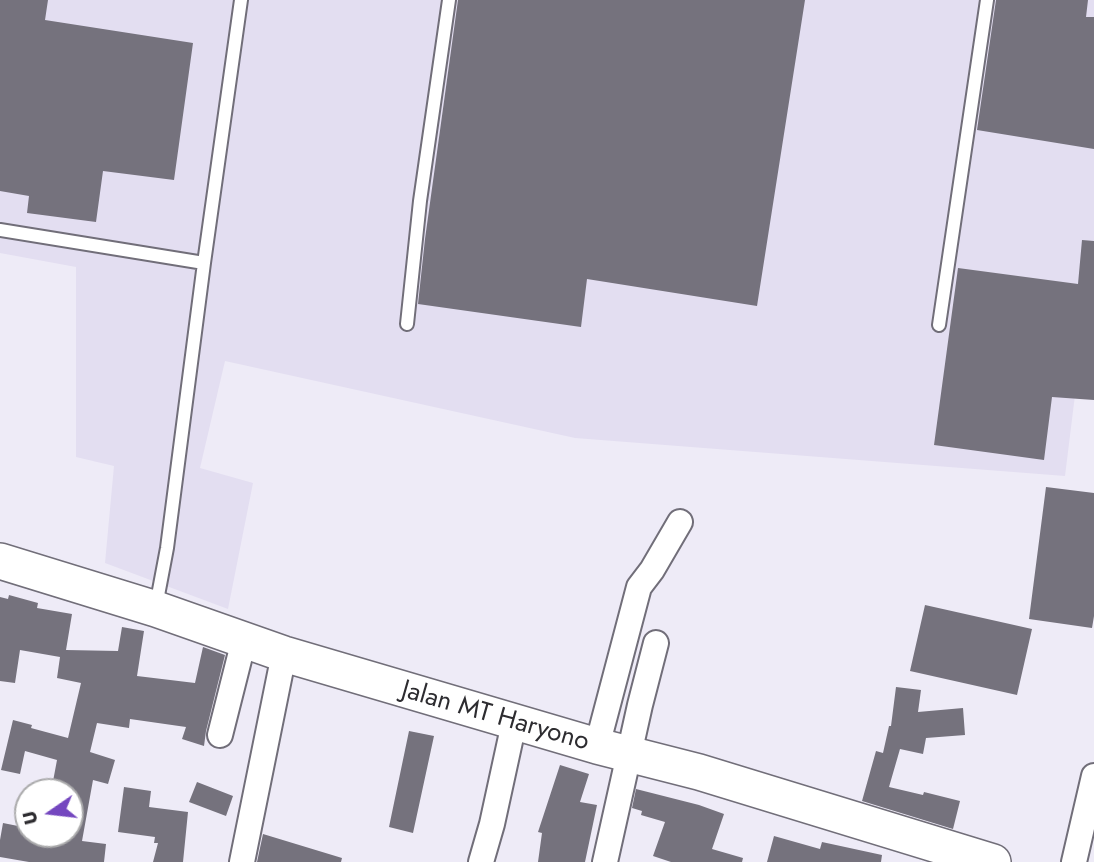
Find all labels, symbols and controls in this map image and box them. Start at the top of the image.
street label: Jalan MT Haryono [398,675,592,759]
north arrow [14,778,84,848]
text: U [15,808,45,827]

